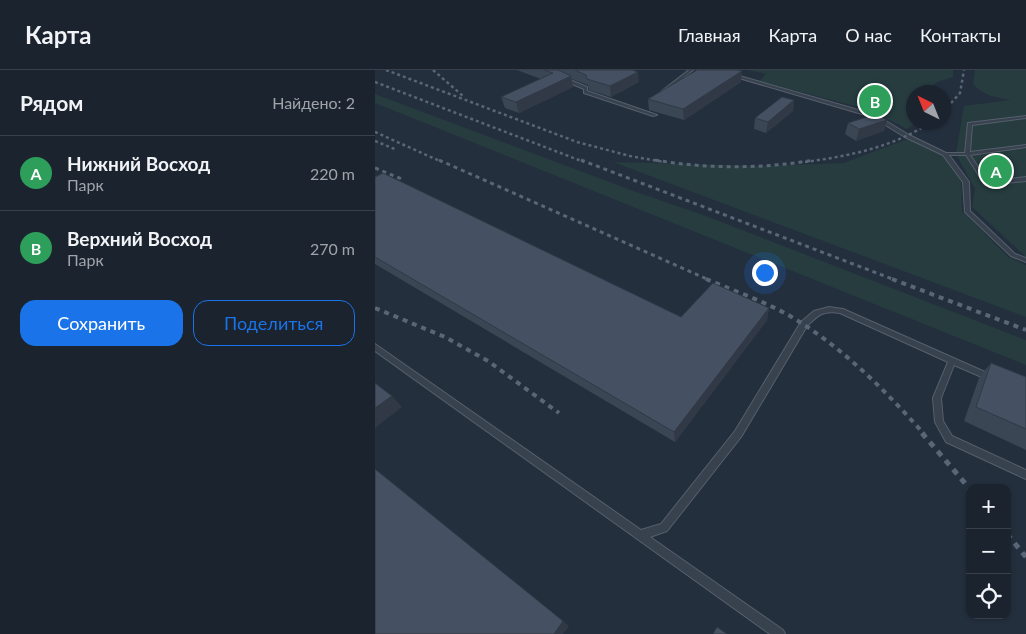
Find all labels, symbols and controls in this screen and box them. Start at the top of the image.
text: Карта [25,20,92,49]
text: Главная [678,24,741,46]
text: Карта [769,24,817,46]
text: О нас [845,24,892,46]
text: Контакты [920,24,1001,46]
pin: B [859,82,891,120]
north arrow [906,85,951,130]
text: Рядом [20,90,83,115]
text: Найдено: 2 [272,93,355,112]
text: Нижний Восход [67,152,210,175]
pin: A [980,152,1012,190]
text: A [30,164,42,183]
text: 220 m [310,164,355,183]
text: Парк [67,175,104,194]
text: Верхний Восход [67,227,212,250]
text: B [31,239,41,258]
text: 270 m [310,239,355,258]
text: Парк [67,250,104,269]
your location [752,260,778,286]
button: Сохранить [20,300,183,346]
button: Поделиться [193,300,355,346]
map controls [966,484,1011,619]
button: + [966,484,1011,529]
button: − [966,529,1011,574]
button: locate [966,574,1011,619]

